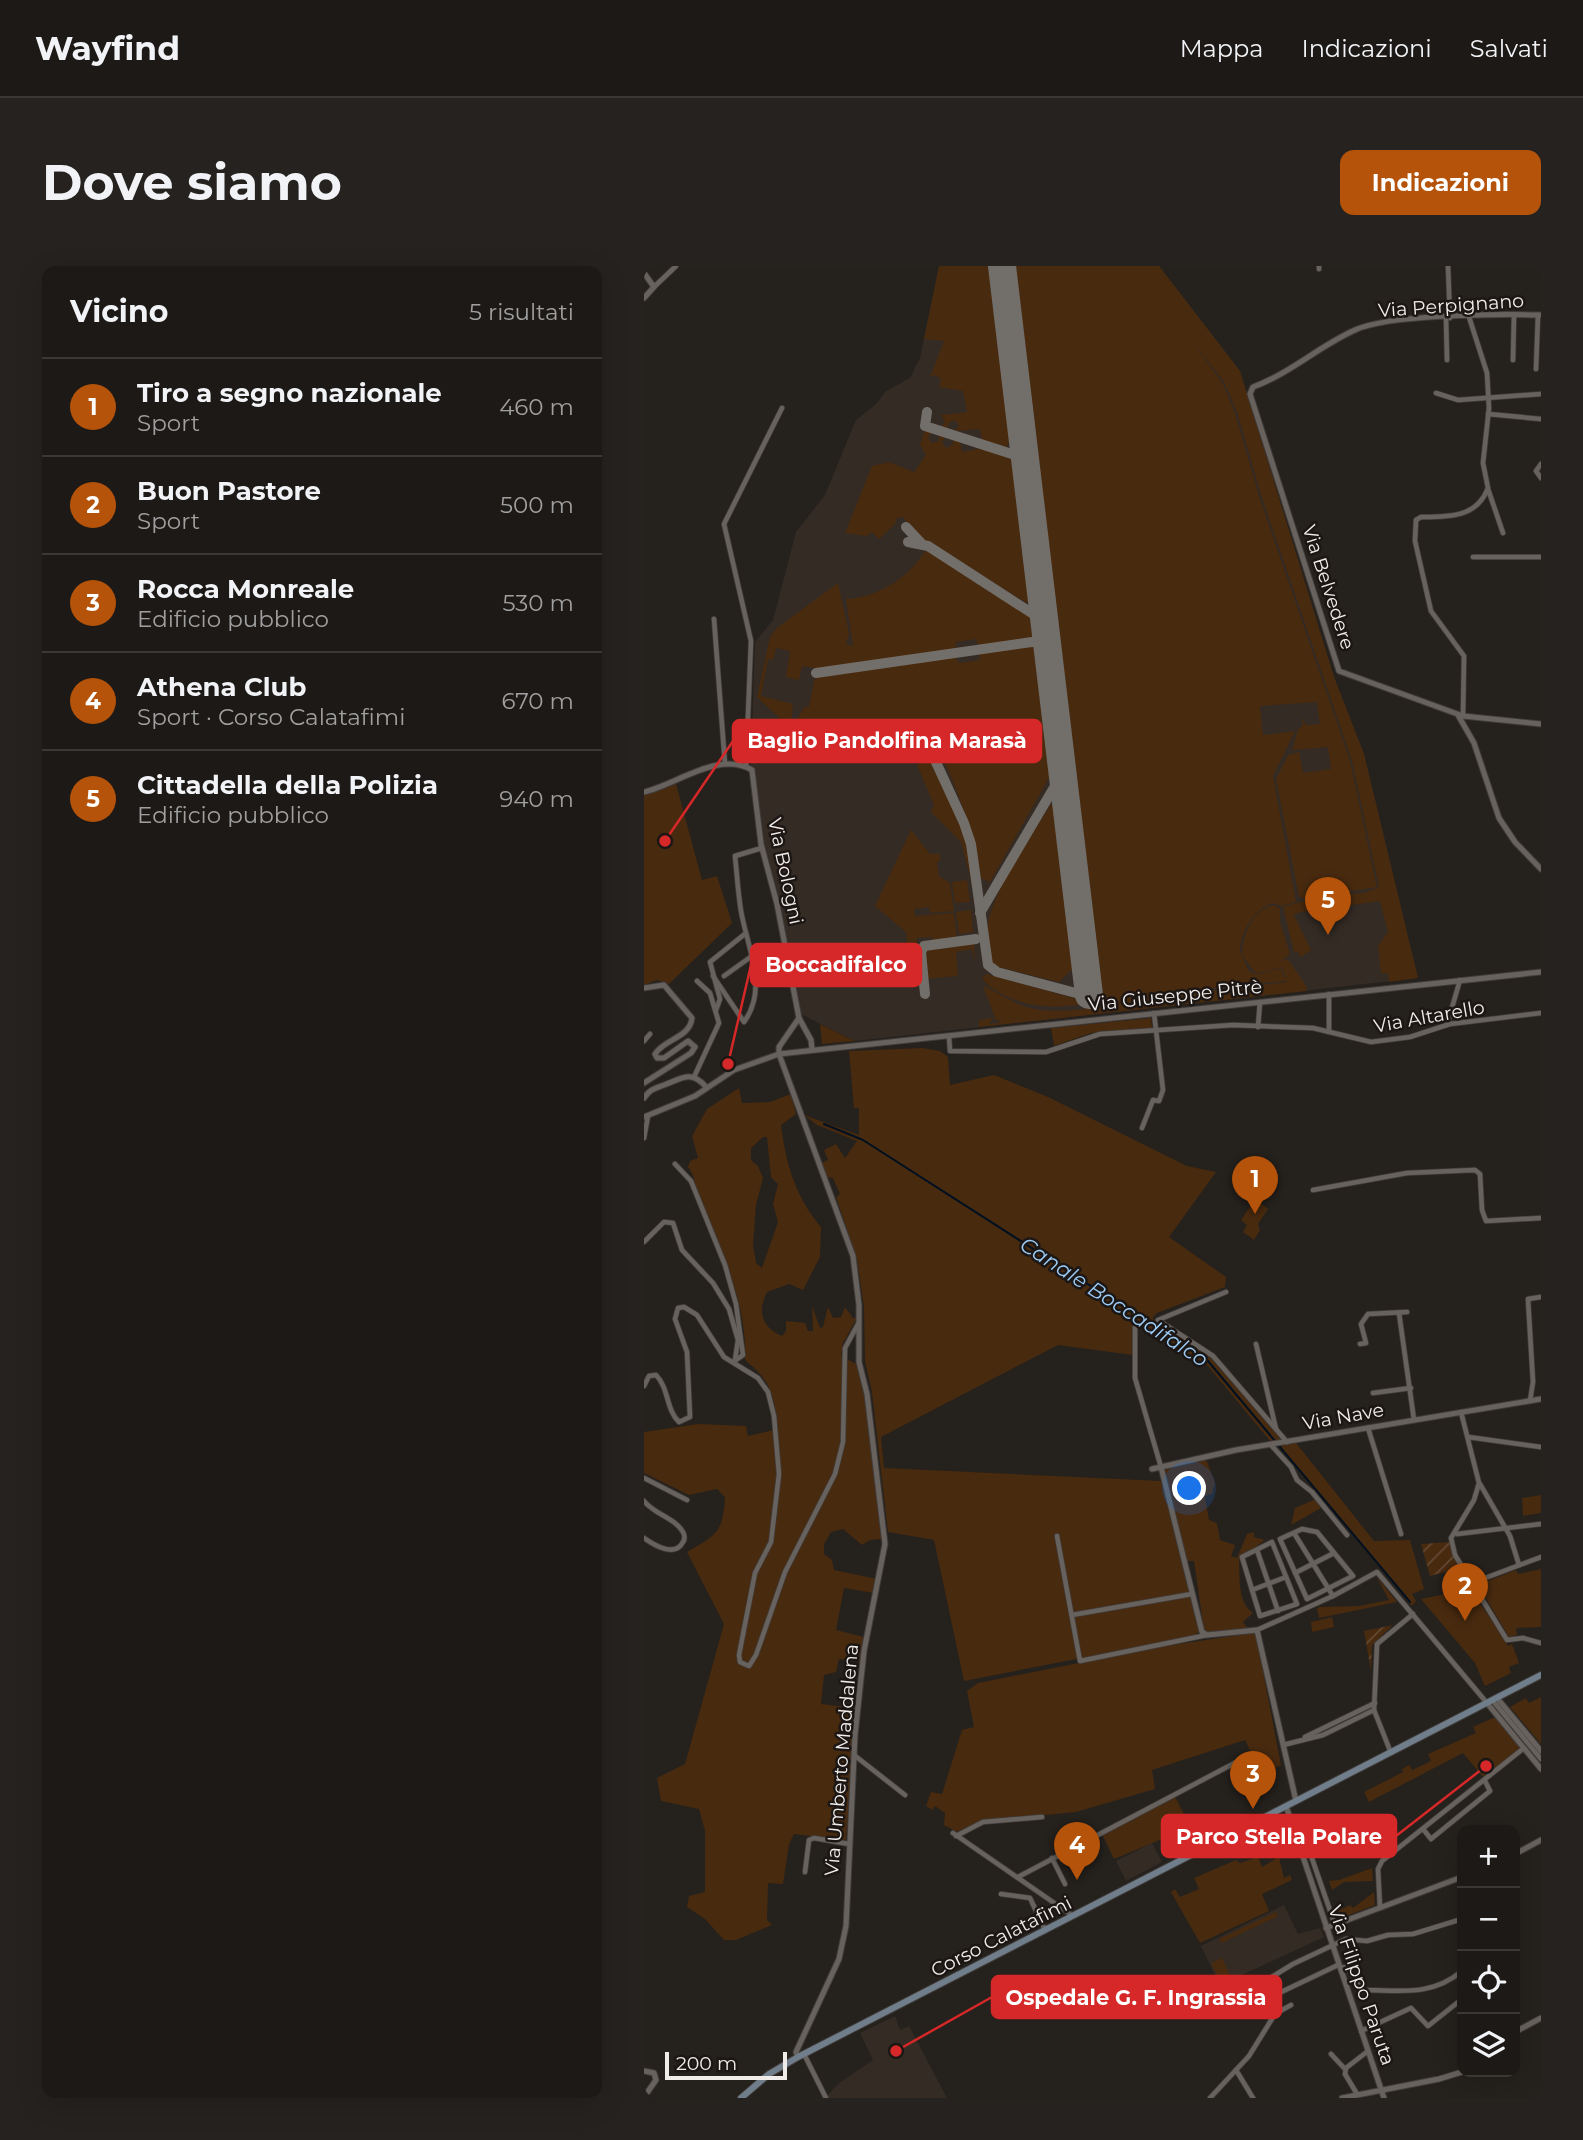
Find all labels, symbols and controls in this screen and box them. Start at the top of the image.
text: Wayfind [35,28,180,68]
text: Mappa [1180,34,1263,63]
text: Indicazioni [1301,34,1432,63]
text: Salvati [1470,34,1548,63]
button: Indicazioni [1340,150,1541,215]
text: Dove siamo [42,153,342,212]
street label: Via Perpignano [1377,289,1525,322]
text: Vicino [70,293,168,330]
text: 5 risultati [469,298,574,326]
text: Tiro a segno nazionale [137,377,442,409]
text: 1 [88,393,98,421]
text: 460 m [499,393,574,421]
text: Sport [137,409,200,437]
text: Buon Pastore [137,475,321,507]
text: 2 [86,491,100,519]
text: 500 m [500,491,574,519]
text: Sport [137,507,200,535]
street label: Via Belvedere [1298,522,1360,652]
text: Rocca Monreale [137,573,354,605]
text: 3 [86,589,100,617]
text: 530 m [502,589,574,617]
text: Edificio pubblico [137,605,329,633]
text: Athena Club [137,671,306,703]
text: 4 [85,687,101,715]
text: 670 m [501,687,574,715]
text: Sport · Corso Calatafimi [137,703,405,731]
callout: Baglio Pandolfina Marasà [733,720,1041,762]
text: Baglio Pandolfina Marasà [747,728,1027,753]
text: Cittadella della Polizia [137,769,438,801]
text: 5 [86,785,100,813]
text: 940 m [499,785,574,813]
text: Edificio pubblico [137,801,329,829]
street label: Via Bologni [763,816,808,927]
pin: 5 [1305,877,1351,935]
callout: Boccadifalco [751,944,921,986]
text: Boccadifalco [765,952,907,977]
street label: Via Giuseppe Pitrè [1087,975,1263,1016]
street label: Via Altarello [1372,995,1486,1038]
pin: 1 [1232,1156,1278,1214]
water label: Canale Boccadifalco [1016,1231,1213,1372]
street label: Via Nave [1301,1398,1386,1435]
your location [1172,1471,1206,1505]
pin: 2 [1442,1563,1488,1621]
street label: Via Umberto Maddalena [820,1643,863,1877]
pin: 3 [1230,1751,1276,1809]
callout: Parco Stella Polare [1162,1815,1396,1857]
pin: 4 [1054,1822,1100,1880]
text: Parco Stella Polare [1176,1824,1382,1849]
map controls [1457,1825,1520,2077]
button: + [1457,1825,1520,1888]
button: − [1457,1888,1520,1951]
street label: Corso Calatafimi [927,1891,1075,1982]
street label: Via Filippo Paruta [1323,1902,1400,2068]
button: locate [1457,1951,1520,2014]
callout: Ospedale G. F. Ingrassia [992,1976,1281,2018]
text: Ospedale G. F. Ingrassia [1005,1985,1267,2010]
button: layers [1457,2014,1520,2077]
scale bar [665,2049,788,2081]
text: 200 m [676,2052,737,2075]

